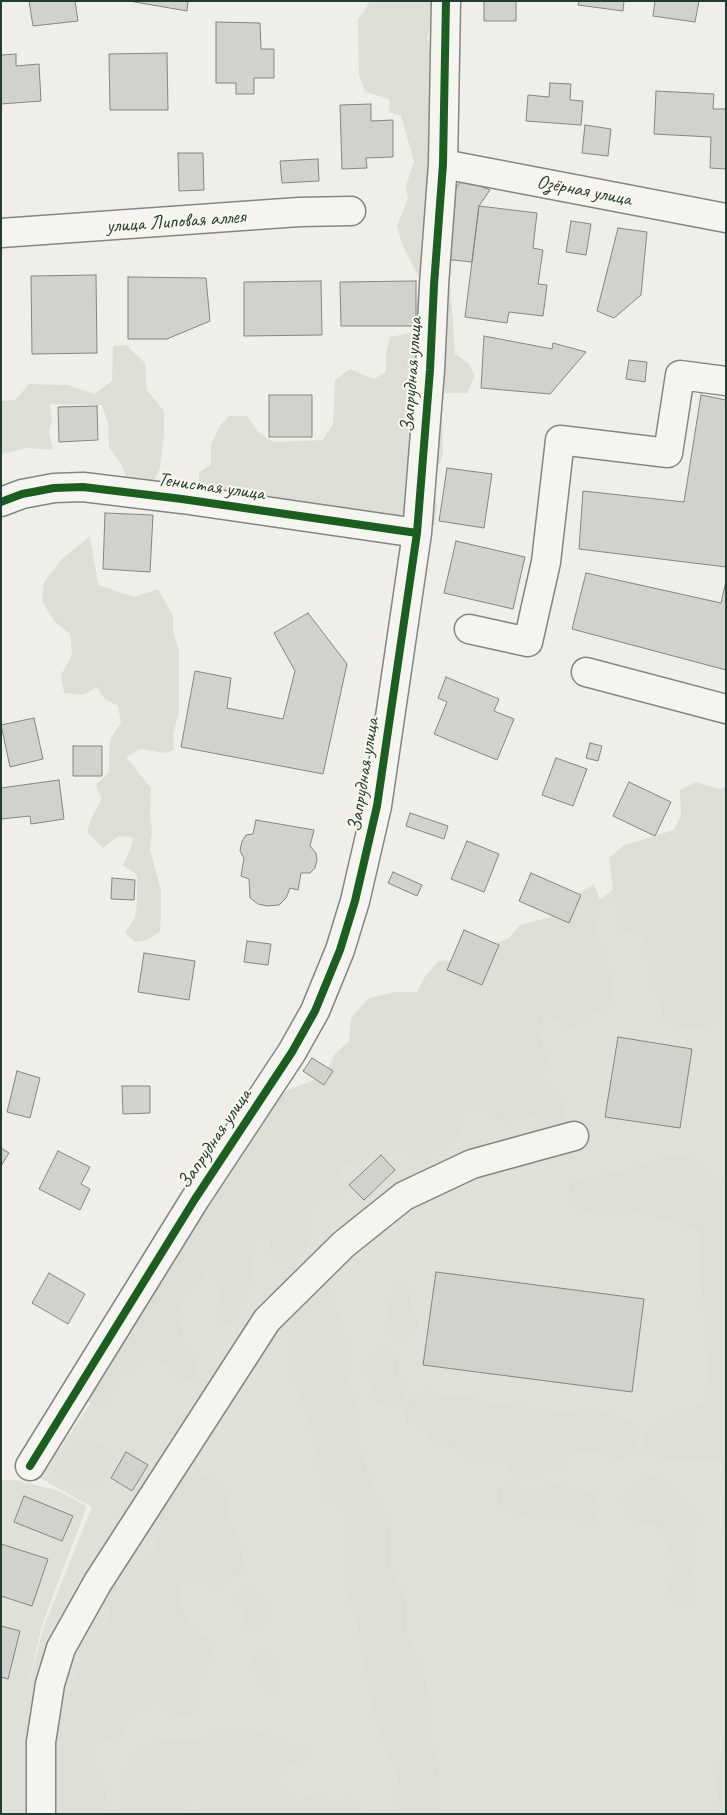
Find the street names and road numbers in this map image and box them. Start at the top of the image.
street label: Озёрная улица [535,170,633,212]
street label: улица Липовая аллея [106,205,246,239]
street label: Запрудная улица [396,317,428,433]
street label: Тенистая улица [156,468,266,506]
street label: Запрудная улица [343,716,385,834]
street label: Запрудная улица [173,1084,257,1194]

